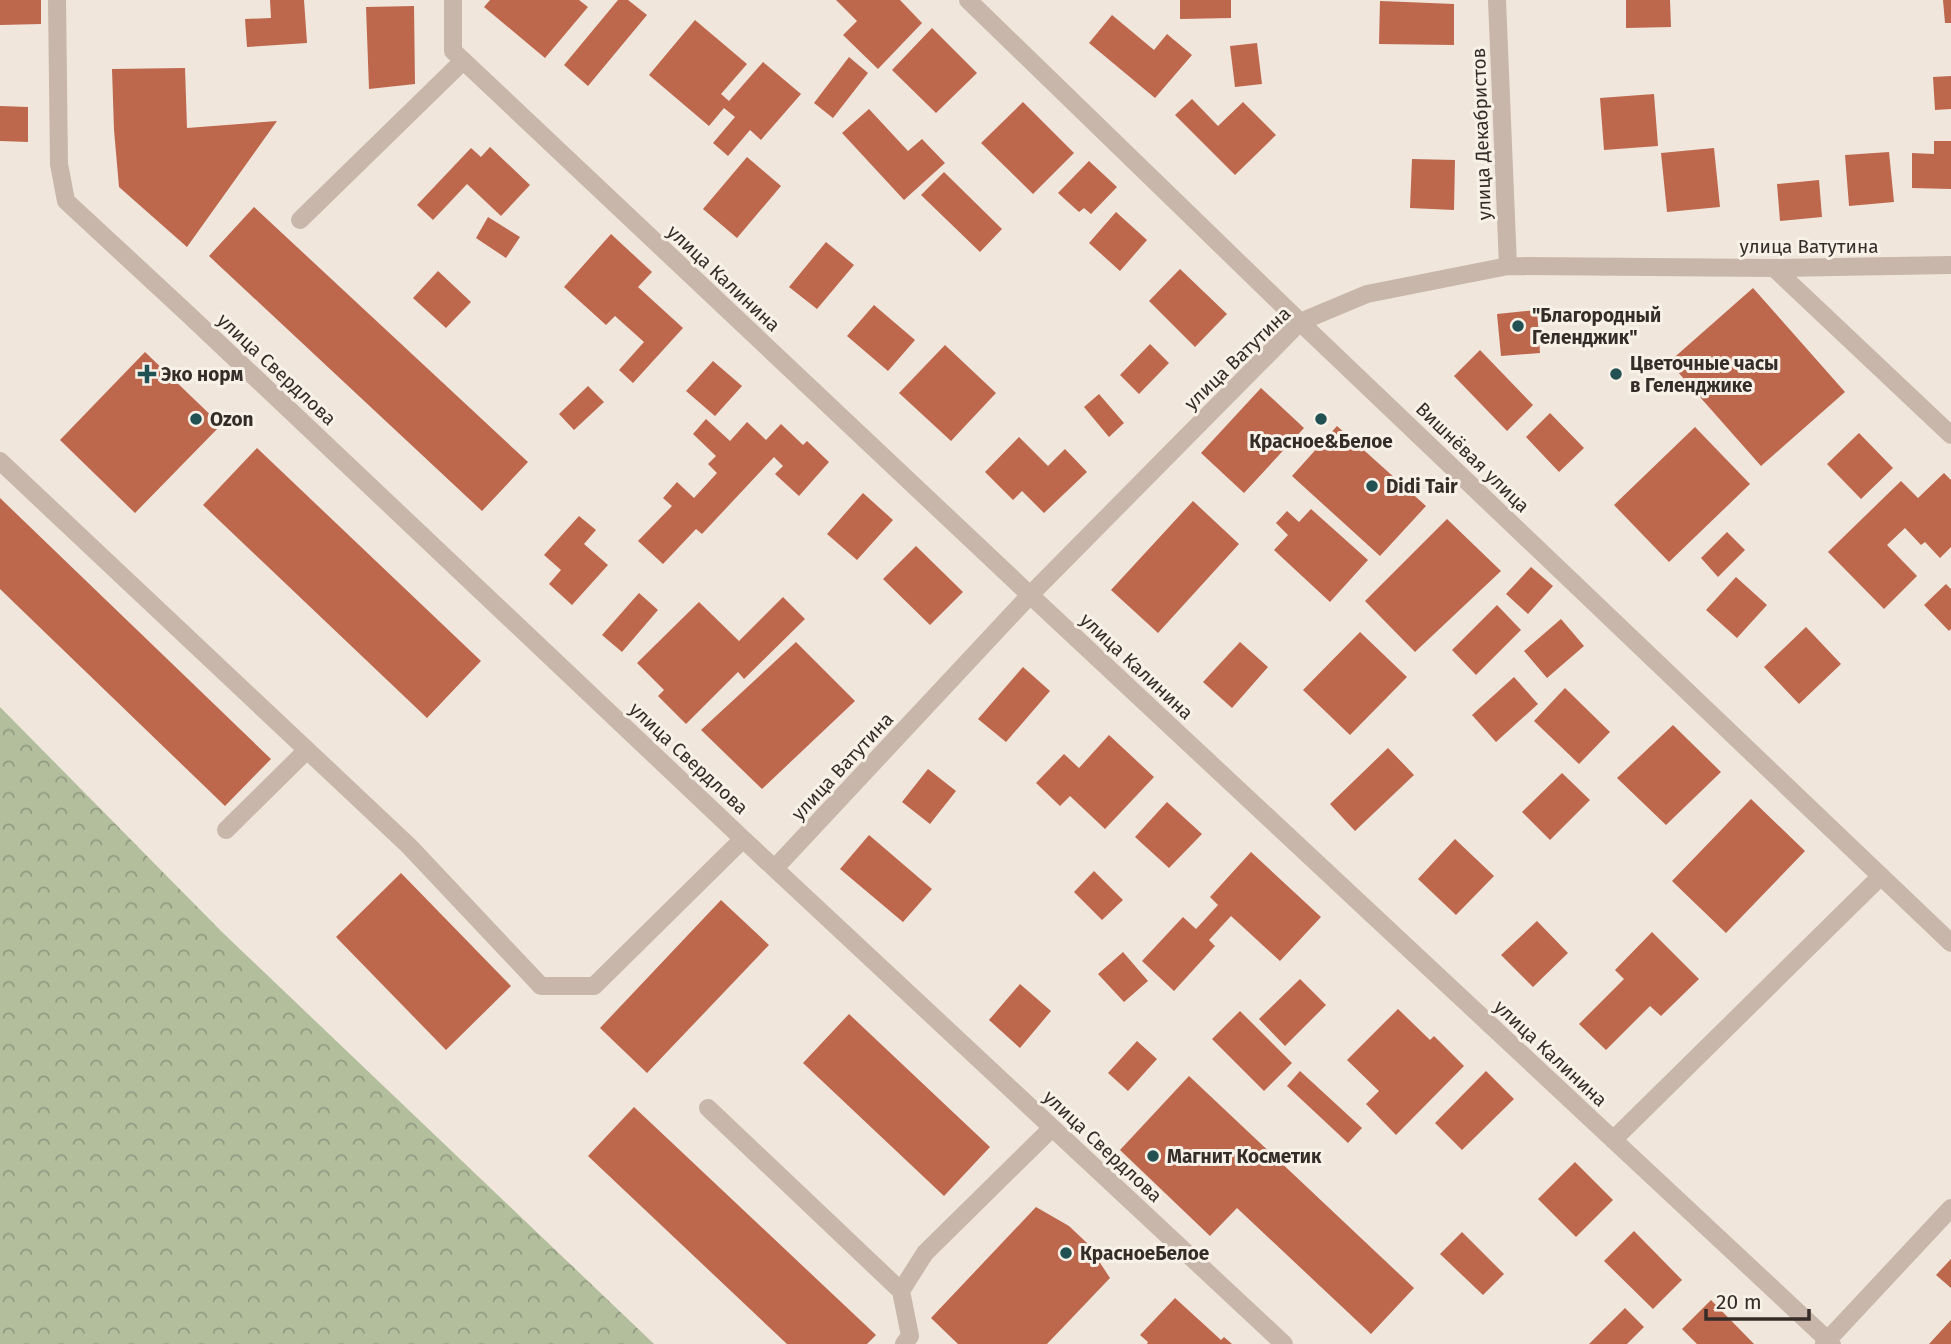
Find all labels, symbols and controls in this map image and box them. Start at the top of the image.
street label: улица Декабристов [1467,47,1496,221]
street label: улица Калинина [662,220,785,337]
street label: улица Ватутина [1740,235,1878,258]
street label: улица Ватутина [1179,302,1295,415]
place label: "Благородный Геленджик" [1532,304,1661,349]
street label: улица Свердлова [213,308,341,430]
marker: "Благородный Геленджик" [1510,318,1526,334]
place label: Цветочные часы в Геленджике [1630,352,1779,397]
place label: Эко норм [161,363,244,386]
marker: Эко норм [139,366,155,382]
marker: Цветочные часы в Геленджике [1608,366,1624,382]
street label: Вишнёвая улица [1411,397,1534,517]
place label: Ozon [210,408,254,431]
marker: Ozon [188,411,204,427]
marker: Красное&Белое [1313,411,1329,427]
place label: Красное&Белое [1249,430,1393,453]
place label: Didi Tair [1386,475,1458,498]
marker: Didi Tair [1364,478,1380,494]
street label: улица Калинина [1075,608,1198,725]
street label: улица Свердлова [625,697,753,819]
street label: улица Ватутина [787,708,898,825]
street label: улица Калинина [1489,995,1612,1112]
street label: улица Свердлова [1039,1085,1167,1207]
place label: Магнит Косметик [1167,1145,1322,1168]
marker: Магнит Косметик [1145,1148,1161,1164]
place label: КрасноеБелое [1080,1242,1209,1265]
marker: КрасноеБелое [1058,1245,1074,1261]
scale bar [1706,1278,1809,1322]
text: 20 m [1716,1289,1762,1315]

